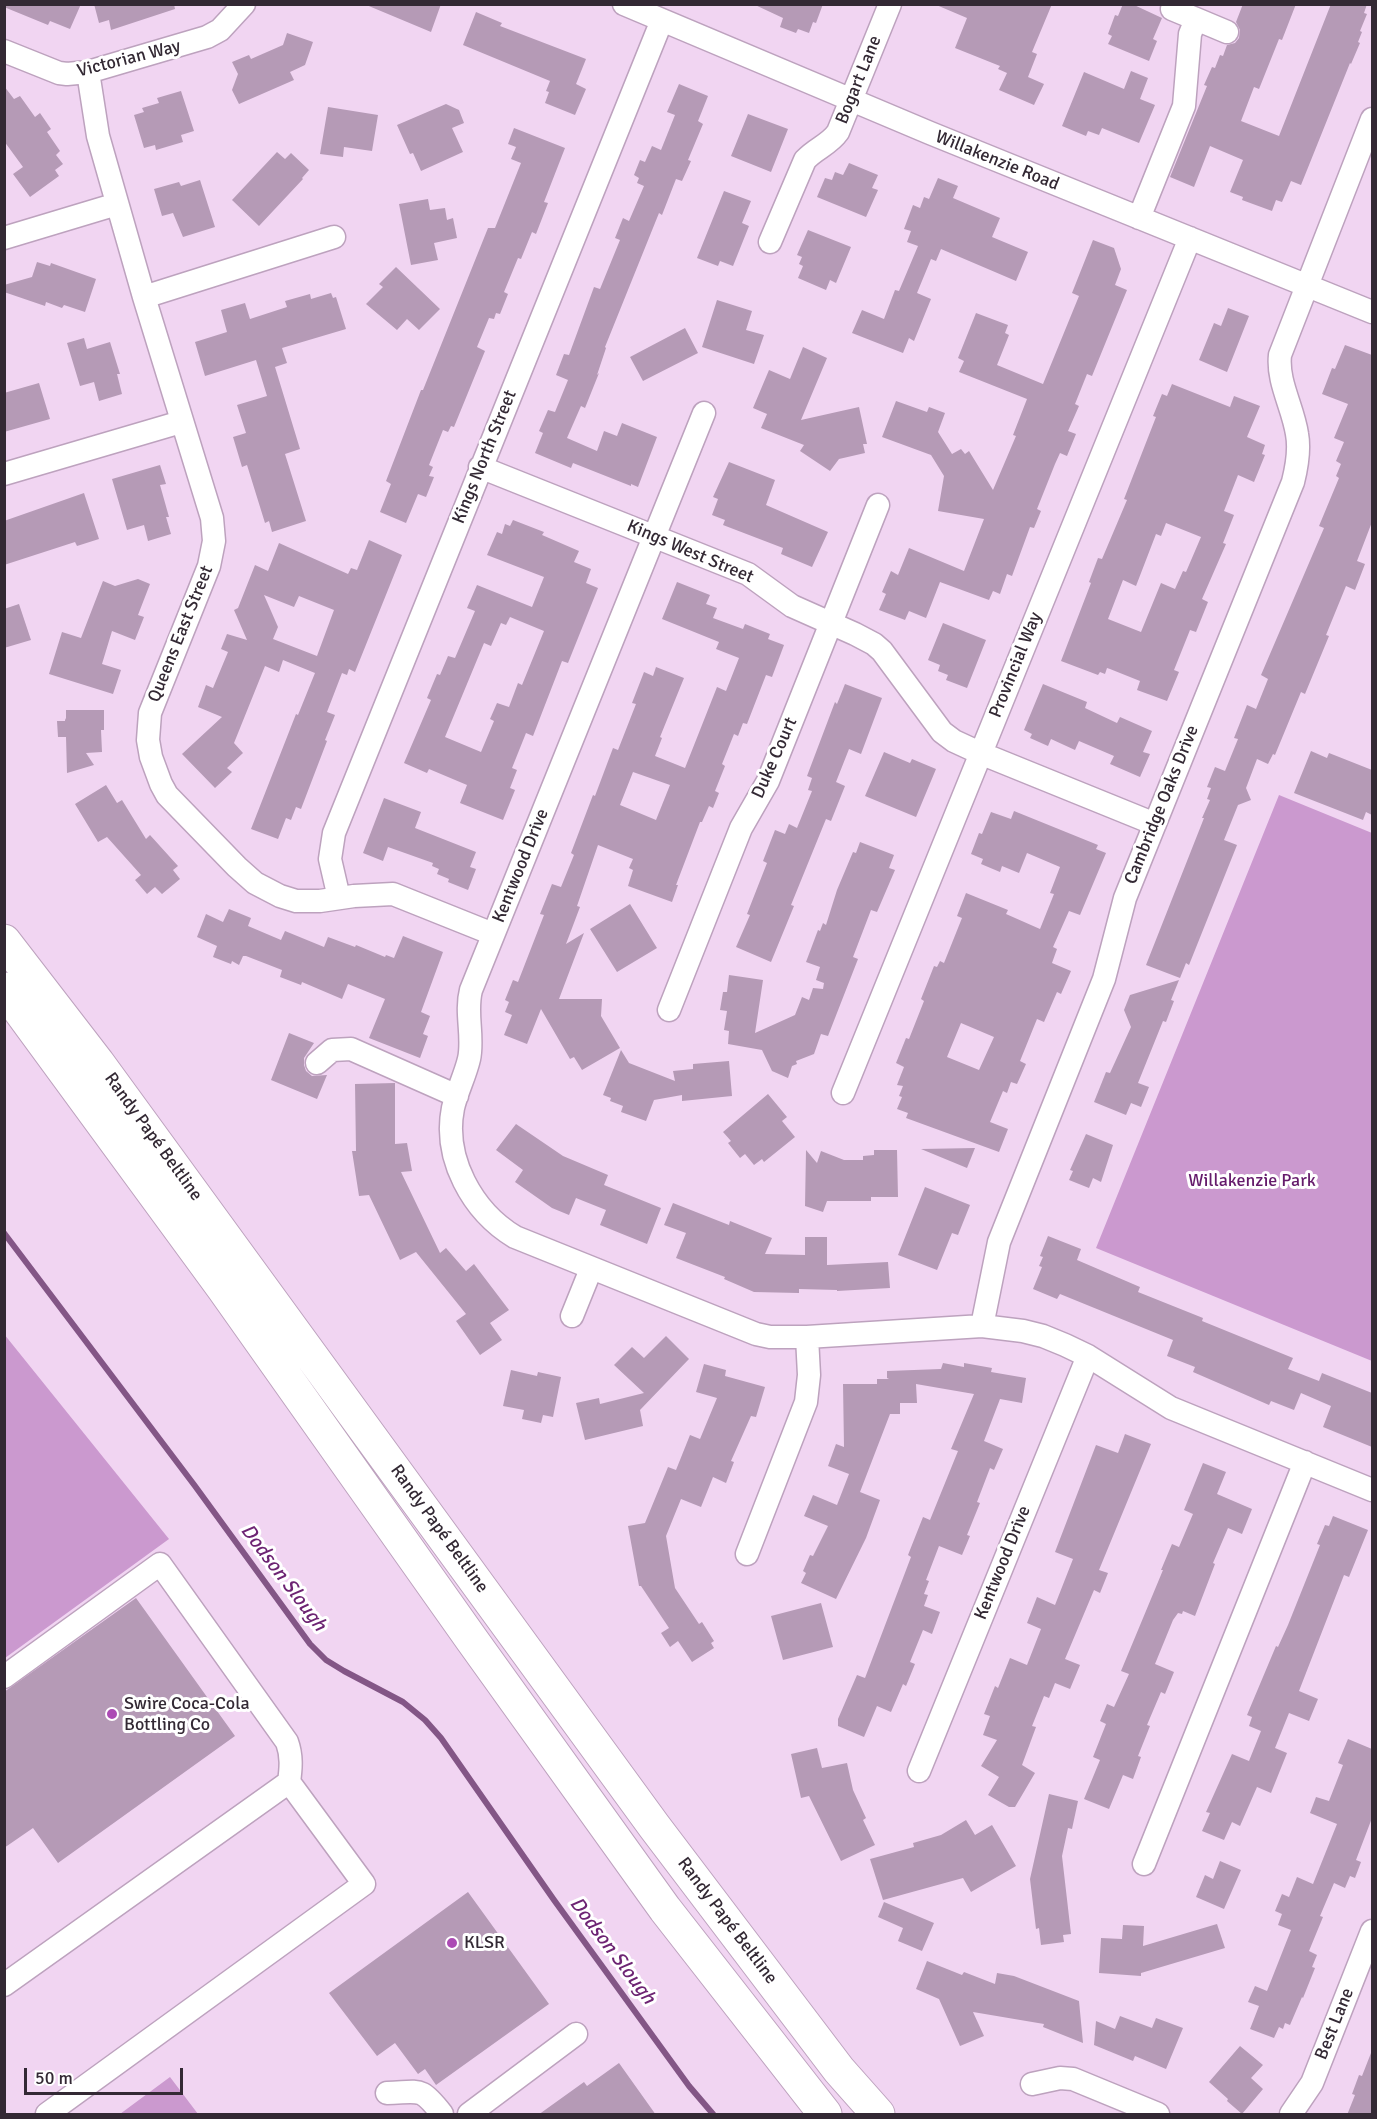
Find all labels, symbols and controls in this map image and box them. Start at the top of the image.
street label: Bogart Lane [832,33,886,127]
street label: Victorian Way [75,36,183,82]
street label: Willakenzie Road [932,126,1062,196]
street label: Kings North Street [448,387,522,527]
street label: Kings West Street [623,516,757,588]
street label: Queens East Street [144,563,218,705]
street label: Provincial Way [985,609,1047,721]
street label: Duke Court [748,714,802,802]
street label: Cambridge Oaks Drive [1120,722,1204,888]
street label: Kentwood Drive [488,806,554,926]
street label: Randy Papé Beltline [99,1069,207,1205]
park label: Willakenzie Park [1188,1170,1316,1192]
street label: Randy Papé Beltline [385,1461,493,1597]
street label: Kentwood Drive [970,1503,1036,1623]
water label: Dodson Slough [235,1520,331,1636]
place label: Swire Coca-Cola Bottling Co [124,1693,250,1736]
marker: Swire Coca-Cola Bottling Co [105,1707,119,1721]
street label: Randy Papé Beltline [672,1853,782,1989]
water label: Dodson Slough [564,1893,660,2009]
place label: KLSR [464,1932,505,1954]
marker: KLSR [445,1936,459,1950]
street label: Best Lane [1311,1985,1359,2063]
scale bar [27,2056,186,2094]
text: 50 m [35,2067,73,2089]

